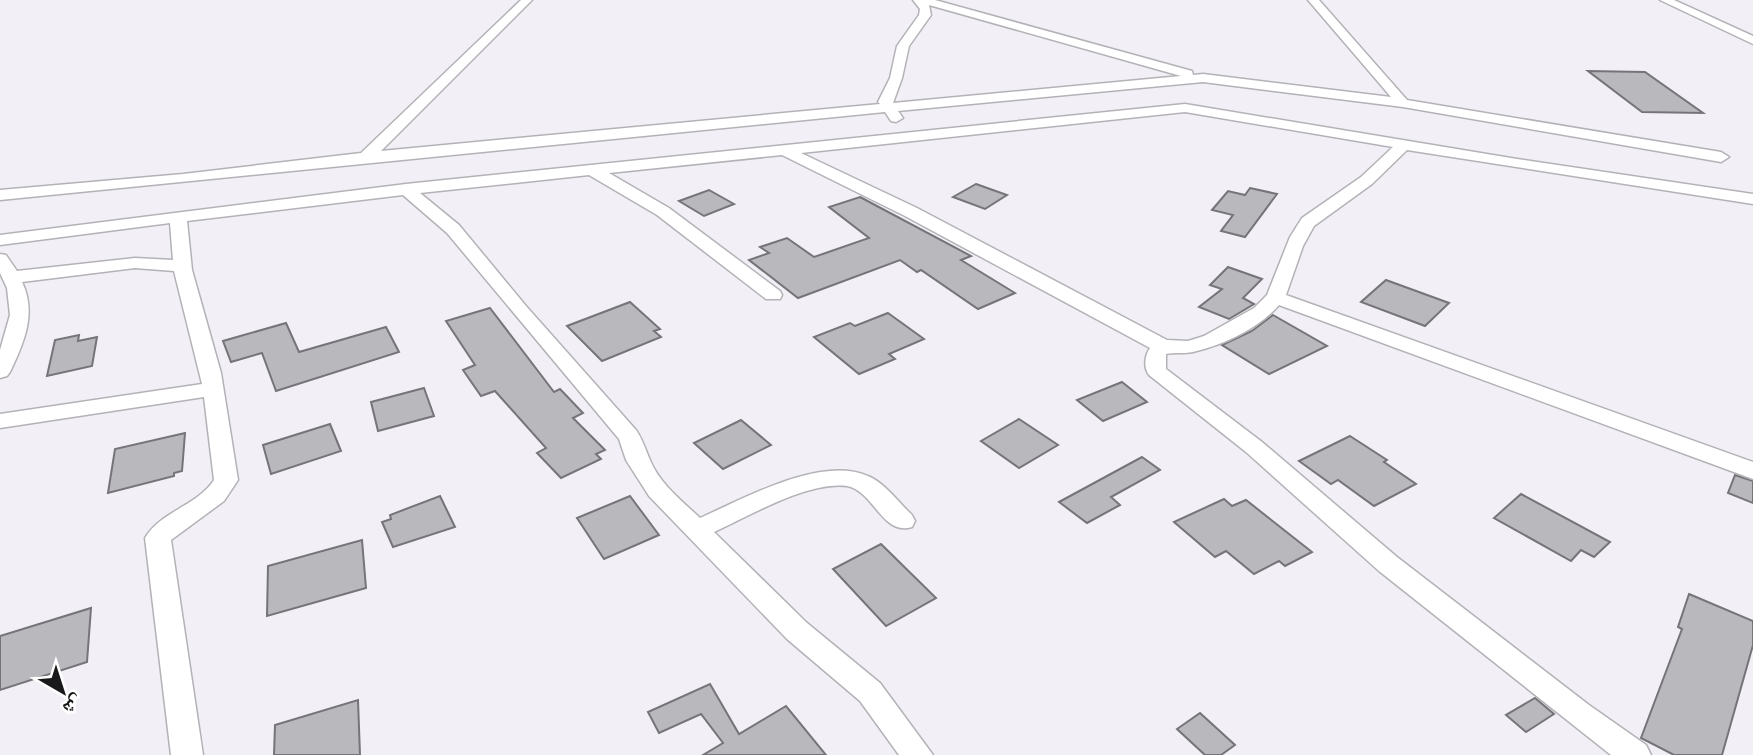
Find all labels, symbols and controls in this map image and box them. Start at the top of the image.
north arrow [28,657,98,727]
text: ش [57,688,90,722]

